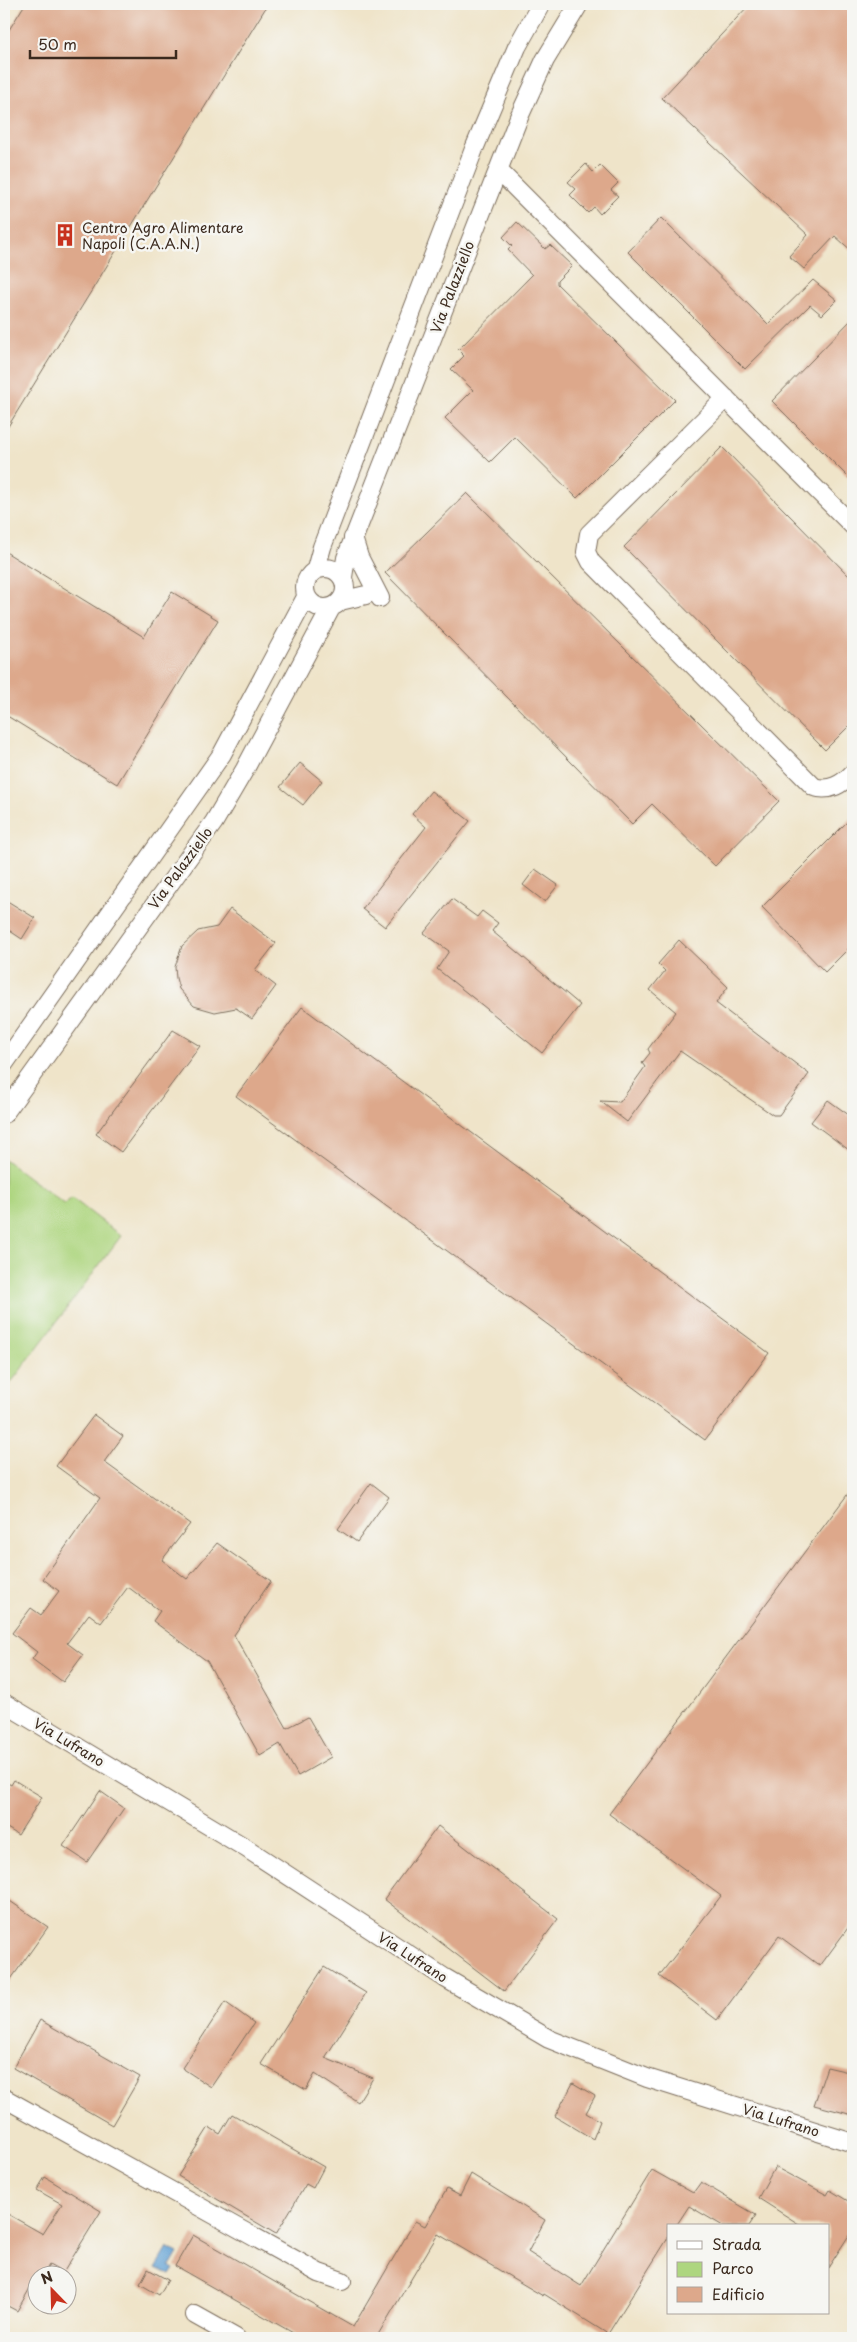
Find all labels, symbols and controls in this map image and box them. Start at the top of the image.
scale bar [30,28,176,60]
text: 50 m [38,32,77,55]
place label: Centro Agro Alimentare Napoli (C.A.A.N.) [82,217,244,254]
building icon: Centro Agro Alimentare Napoli (C.A.A.N.) [52,222,78,248]
street label: Via Palazziello [425,238,479,336]
street label: Via Palazziello [143,822,217,914]
street label: Via Lufrano [29,1712,109,1772]
street label: Via Lufrano [374,1927,452,1988]
street label: Via Lufrano [740,2098,822,2142]
legend [667,2224,830,2314]
text: Strada [712,2232,762,2255]
text: Parco [712,2256,754,2279]
north arrow [28,2264,78,2314]
text: N [38,2266,56,2289]
text: Edificio [712,2282,765,2305]

